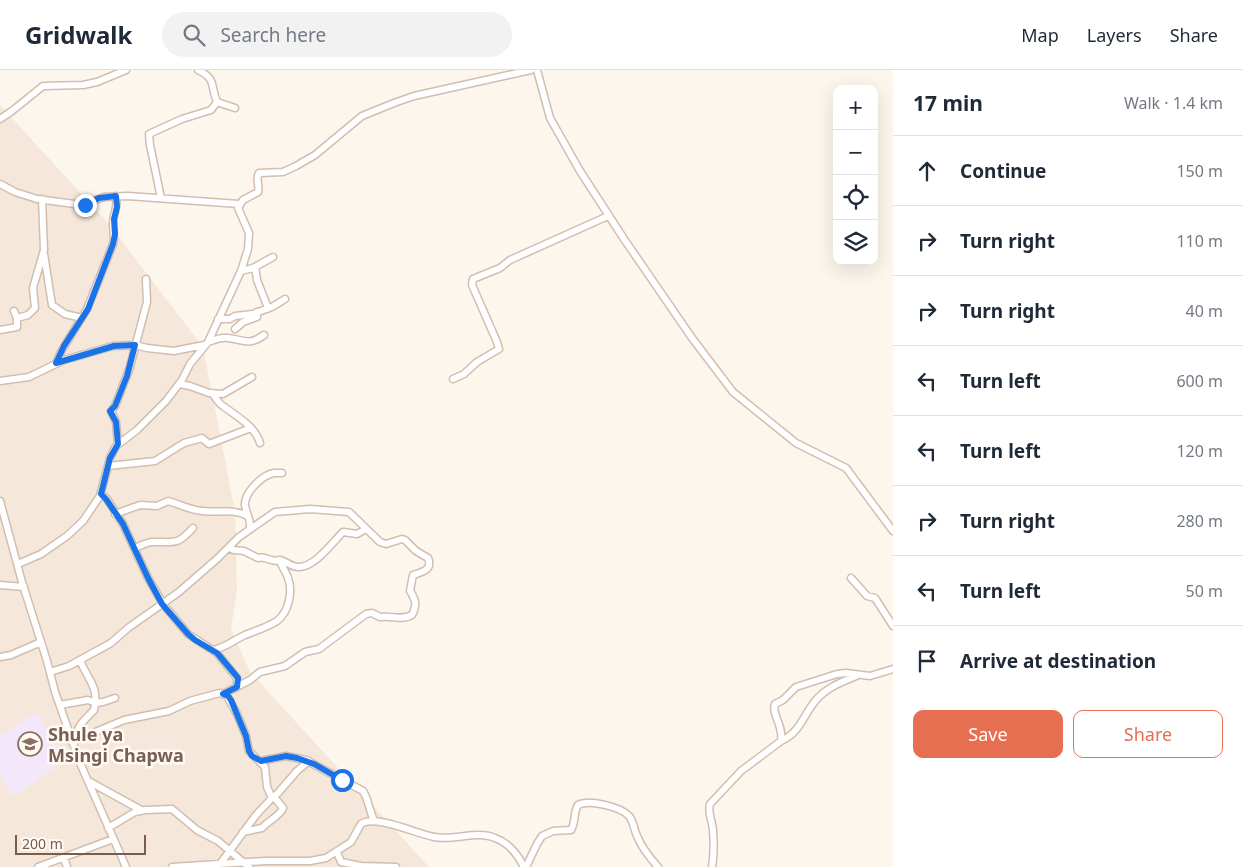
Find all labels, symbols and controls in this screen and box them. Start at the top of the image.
search box [162,12,512,57]
text: Gridwalk [25,18,132,51]
icon: search [180,21,208,49]
text: Search here [220,22,326,48]
text: Map [1021,23,1059,47]
text: Layers [1087,23,1142,47]
text: Share [1170,23,1218,47]
map controls [833,85,878,265]
button: + [833,85,878,130]
text: 17 min [913,89,983,117]
text: Walk · 1.4 km [1124,92,1223,114]
button: − [833,130,878,175]
icon: ahead [913,157,941,185]
text: Continue [960,158,1046,184]
text: 150 m [1176,160,1223,182]
button: locate [833,175,878,220]
route end [74,194,97,217]
button: layers [833,220,878,265]
icon: right [913,227,941,255]
text: Turn right [960,228,1055,254]
text: 110 m [1176,230,1223,252]
icon: right [913,297,941,325]
text: Turn right [960,298,1055,324]
text: 40 m [1186,300,1223,322]
icon: left [913,367,941,395]
text: Turn left [960,368,1041,394]
text: 600 m [1176,370,1223,392]
icon: left [913,437,941,465]
text: Turn left [960,438,1041,464]
text: 120 m [1176,440,1223,462]
icon: right [913,507,941,535]
text: Turn right [960,508,1055,534]
text: 280 m [1176,510,1223,532]
icon: left [913,577,941,605]
text: Turn left [960,578,1041,604]
text: 50 m [1186,580,1223,602]
icon: arrive [913,647,941,675]
text: Arrive at destination [960,648,1156,674]
button: Save [913,710,1063,758]
button: Share [1073,710,1223,758]
place label: Shule ya Msingi Chapwa [48,722,184,767]
school or university icon: Shule ya Msingi Chapwa [17,731,43,757]
route start [331,769,354,792]
scale bar [15,832,146,855]
text: 200 m [22,834,63,853]

